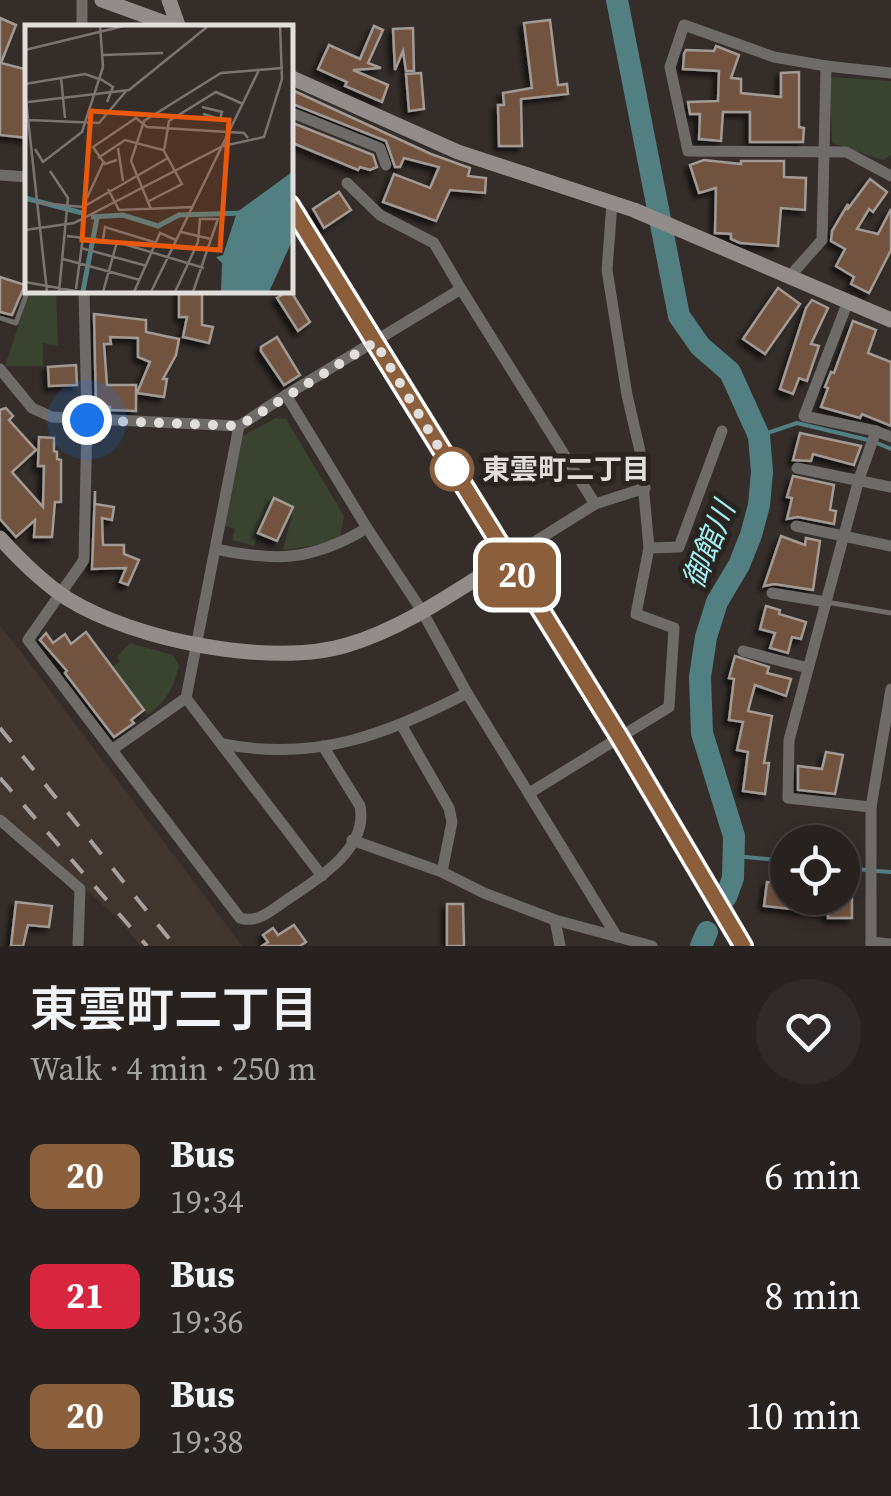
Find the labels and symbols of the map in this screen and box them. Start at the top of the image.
inset map [25,25,292,292]
your location [62,395,112,445]
marker: 東雲町二丁目 [431,448,473,490]
place label: 東雲町二丁目 [482,450,650,488]
water label: 御館川 [673,493,746,594]
line badge: 20 [472,542,562,608]

